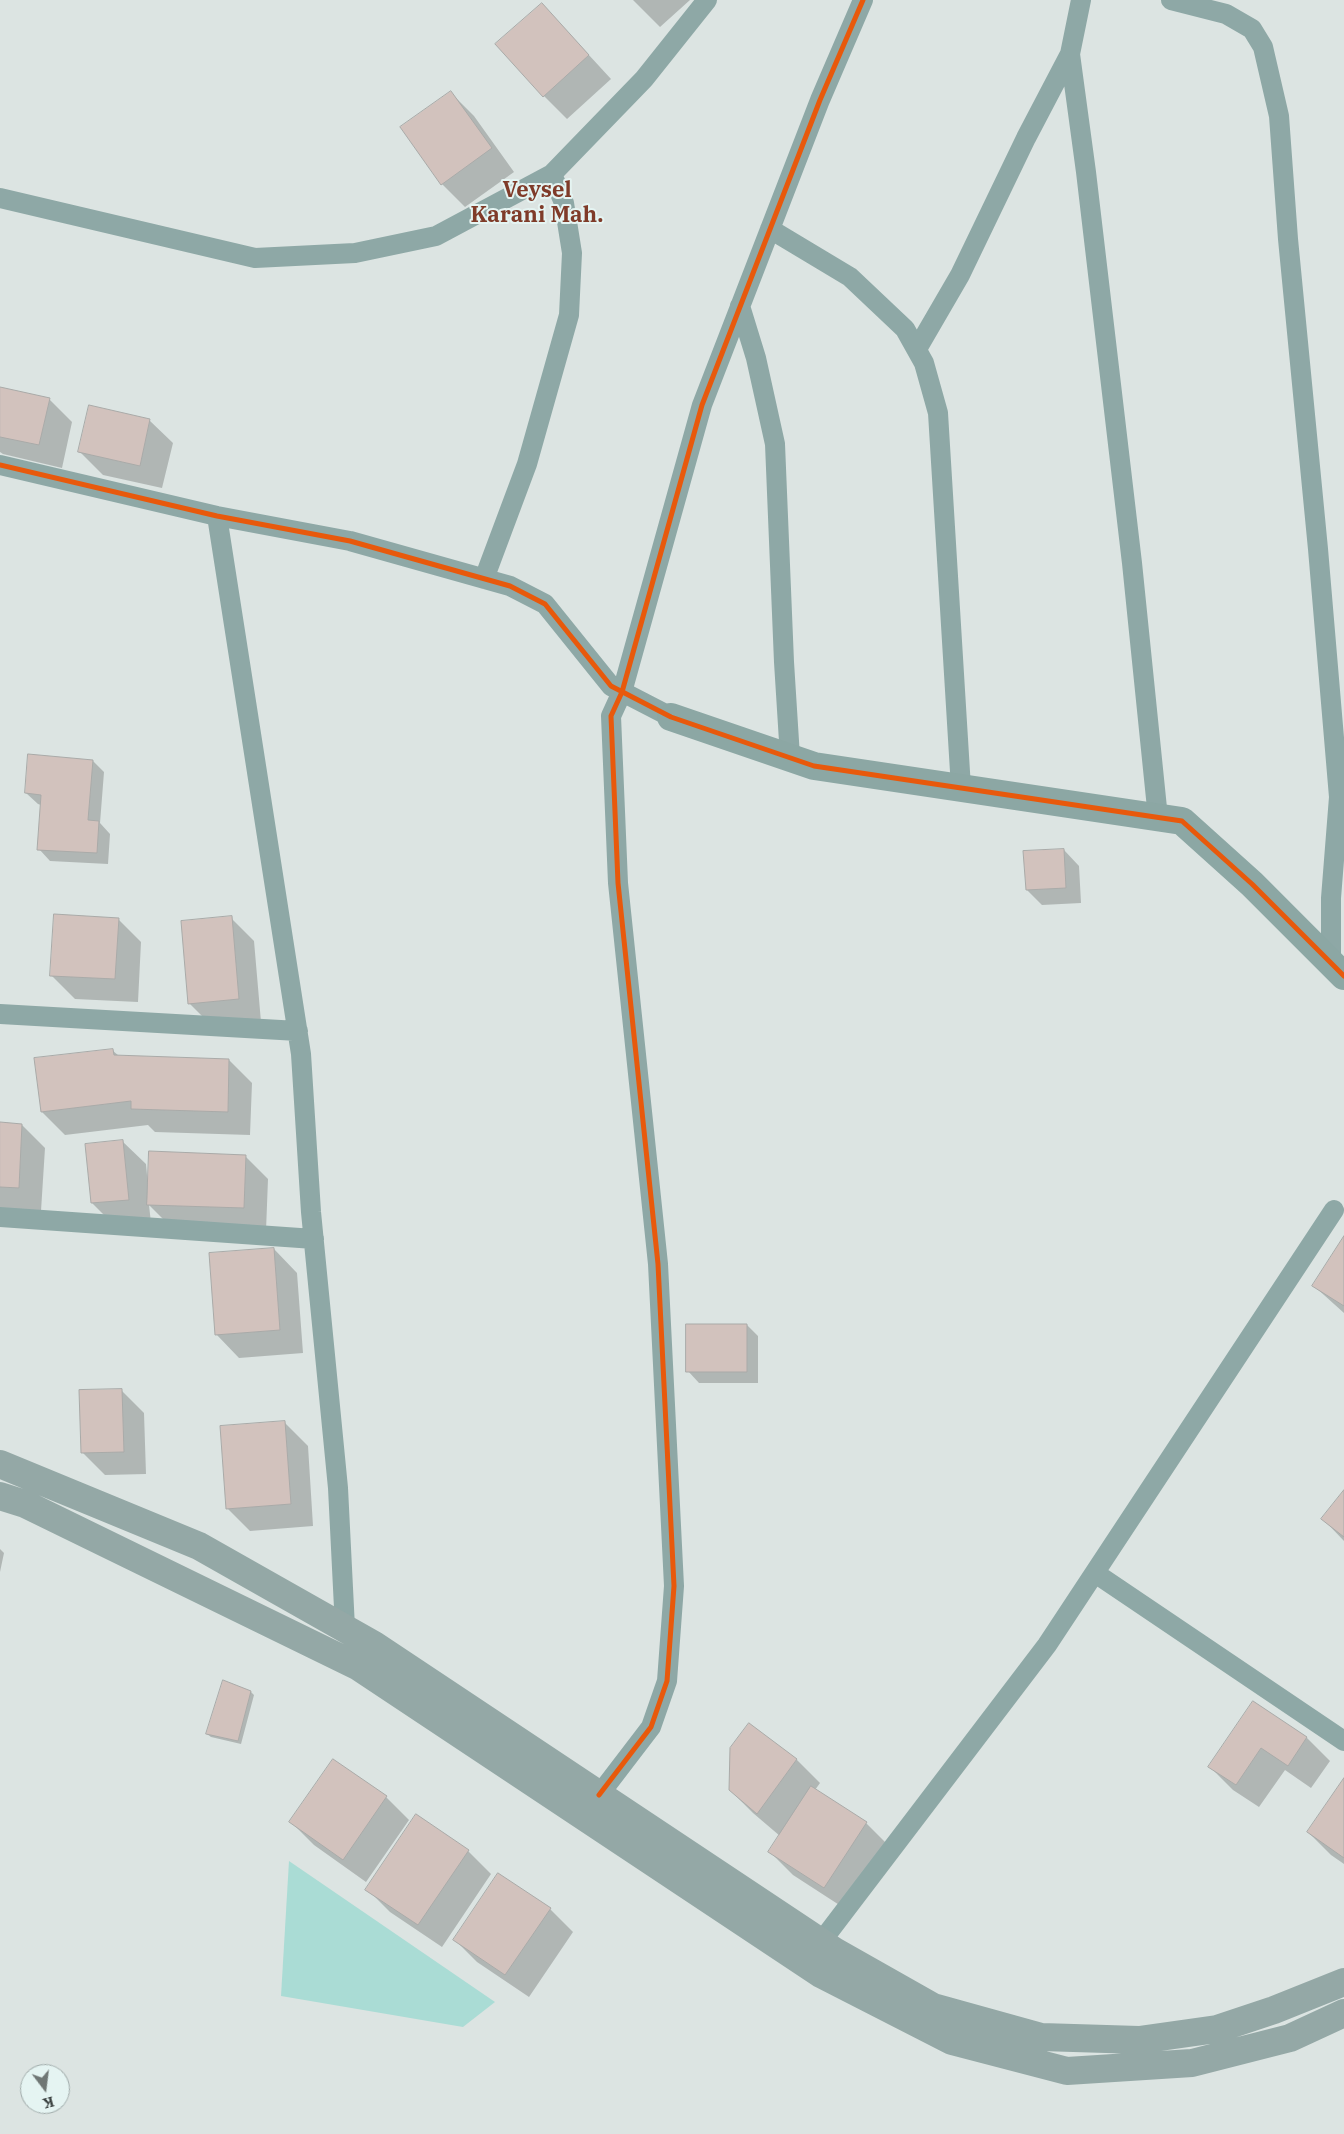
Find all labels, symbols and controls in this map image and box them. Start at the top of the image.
district label: Veysel Karani Mah. [471,178,603,230]
north arrow [20,2064,70,2114]
text: K [41,2092,56,2113]

